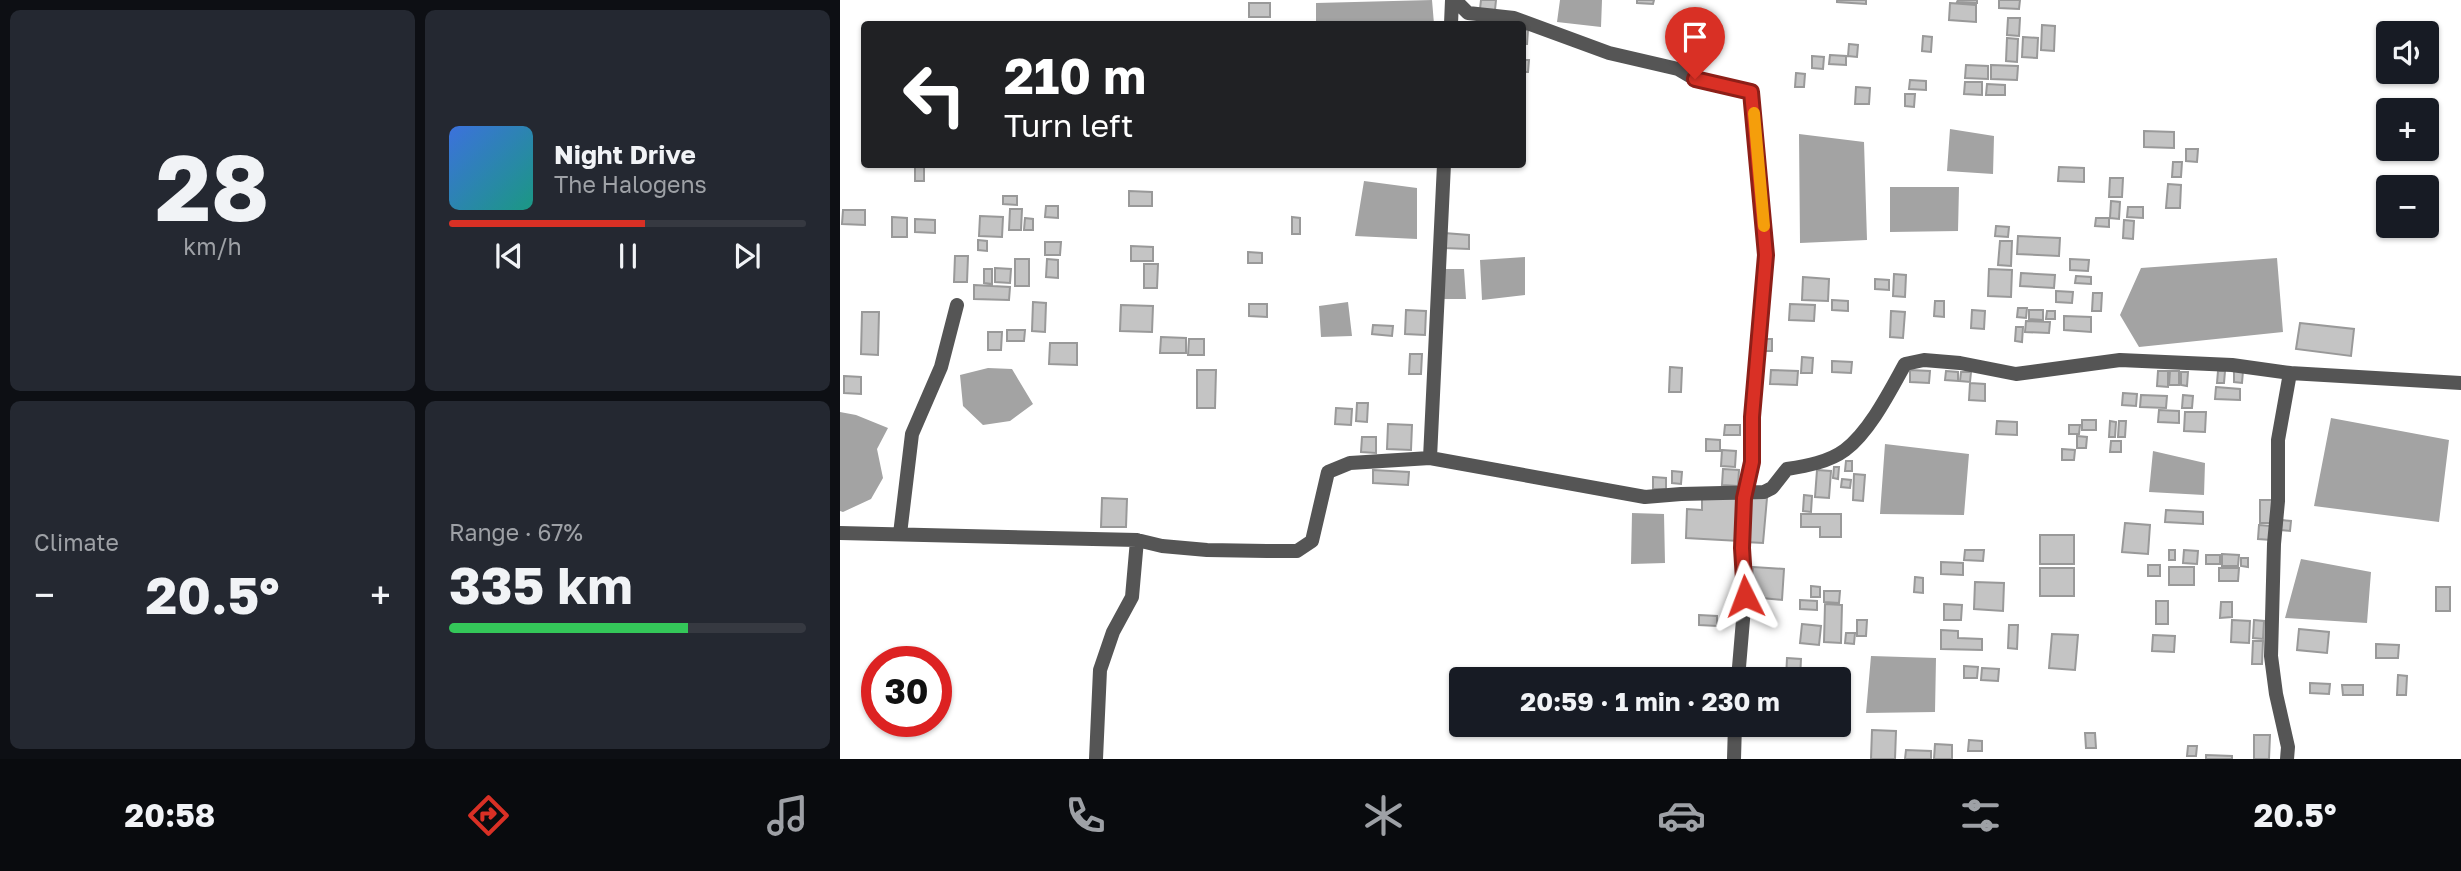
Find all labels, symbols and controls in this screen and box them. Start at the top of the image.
pin [1665,7,1725,79]
icon: arrive [1676,18,1714,56]
map controls [2376,21,2439,238]
button: sound [2376,21,2439,84]
text: 210 m [1004,46,1146,105]
icon: left [889,49,980,140]
button: + [2376,98,2439,161]
text: Turn left [1004,106,1133,144]
text: 28 [156,132,269,241]
text: Night Drive [554,139,696,170]
text: The Halogens [554,170,707,198]
button: − [2376,175,2439,238]
text: km/h [183,232,242,260]
icon: previous [490,237,528,275]
icon: pause [609,237,647,275]
icon: next [728,237,766,275]
text: Range · 67% [449,518,583,546]
text: Climate [34,528,119,556]
text: 335 km [449,553,633,615]
position arrow [1708,559,1782,633]
text: 20.5° [145,563,280,625]
text: − [34,572,55,617]
text: + [370,572,391,617]
speed limit sign: 30 [861,646,952,737]
text: 20:59 · 1 min · 230 m [1520,686,1780,717]
icon: directions [464,791,513,840]
icon: music [763,791,812,840]
icon: phone [1061,791,1110,840]
icon: climate [1359,791,1408,840]
icon: car [1657,791,1706,840]
icon: filters [1956,791,2005,840]
text: 20:58 [125,796,215,834]
text: 20.5° [2254,796,2336,834]

